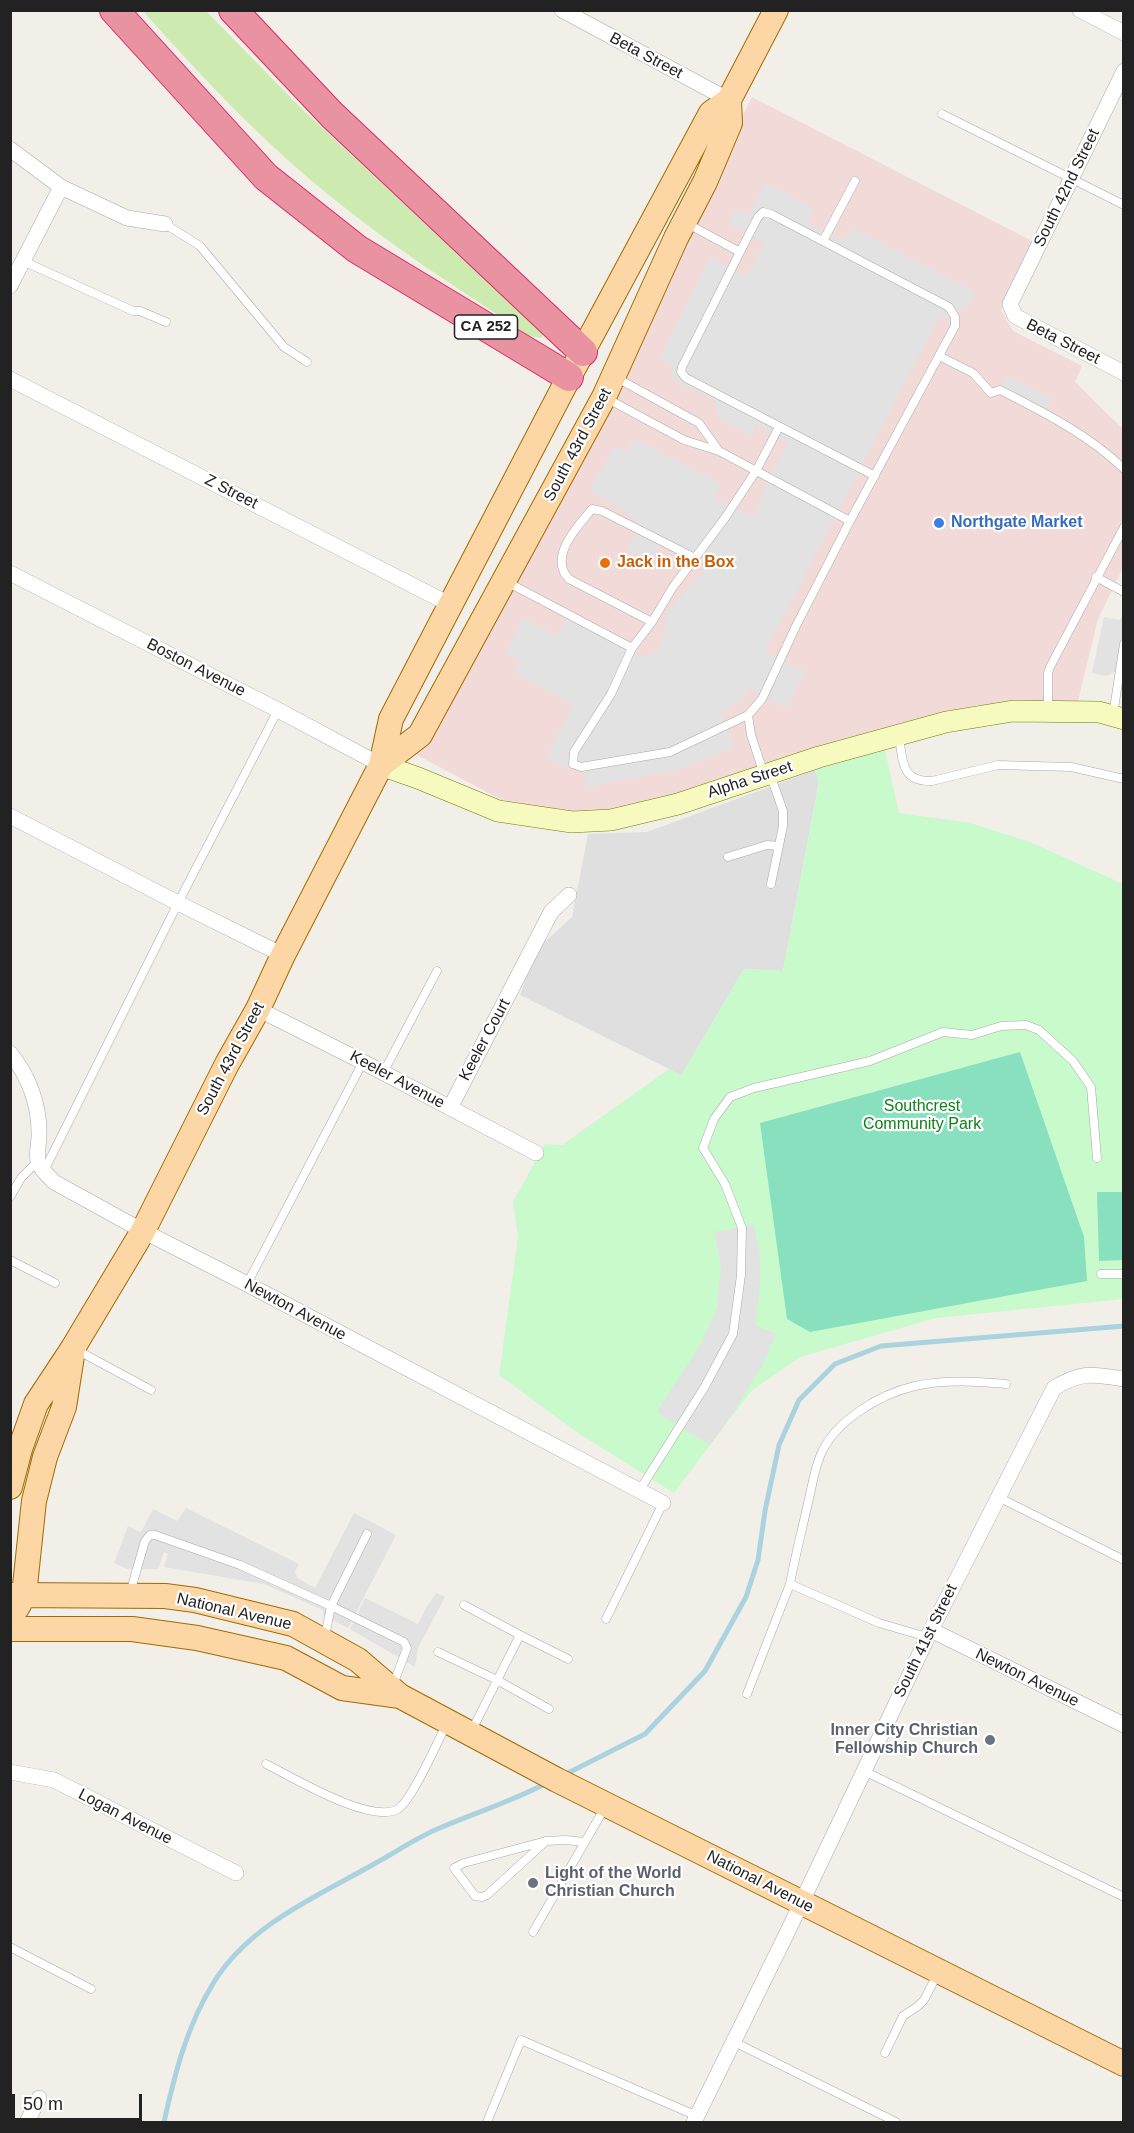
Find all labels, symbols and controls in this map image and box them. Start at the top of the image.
street label: Beta Street [606,29,686,83]
street label: South 42nd Street [1030,126,1104,250]
road number: CA 252 [454,315,518,339]
street label: Beta Street [1023,315,1103,369]
street label: South 43rd Street [540,385,616,505]
street label: Z Street [201,471,261,513]
place label: Northgate Market [951,513,1083,533]
marker: Northgate Market [932,516,946,530]
place label: Jack in the Box [617,553,734,573]
marker: Jack in the Box [598,556,612,570]
street label: Boston Avenue [143,635,249,701]
street label: Alpha Street [705,757,795,803]
street label: Keeler Court [455,996,515,1084]
street label: South 43rd Street [193,999,269,1119]
street label: Keeler Avenue [346,1047,448,1113]
park label: Southcrest Community Park [863,1097,981,1135]
street label: Newton Avenue [241,1275,349,1345]
street label: South 41st Street [890,1581,962,1701]
street label: National Avenue [175,1589,293,1635]
street label: Newton Avenue [972,1645,1082,1711]
place label: Inner City Christian Fellowship Church [830,1721,978,1759]
marker: Inner City Christian Fellowship Church [983,1733,997,1747]
street label: Logan Avenue [75,1785,175,1849]
street label: National Avenue [703,1847,817,1917]
place label: Light of the World Christian Church [545,1864,682,1902]
marker: Light of the World Christian Church [526,1876,540,1890]
scale bar [15,2082,146,2120]
text: 50 m [23,2094,63,2114]

